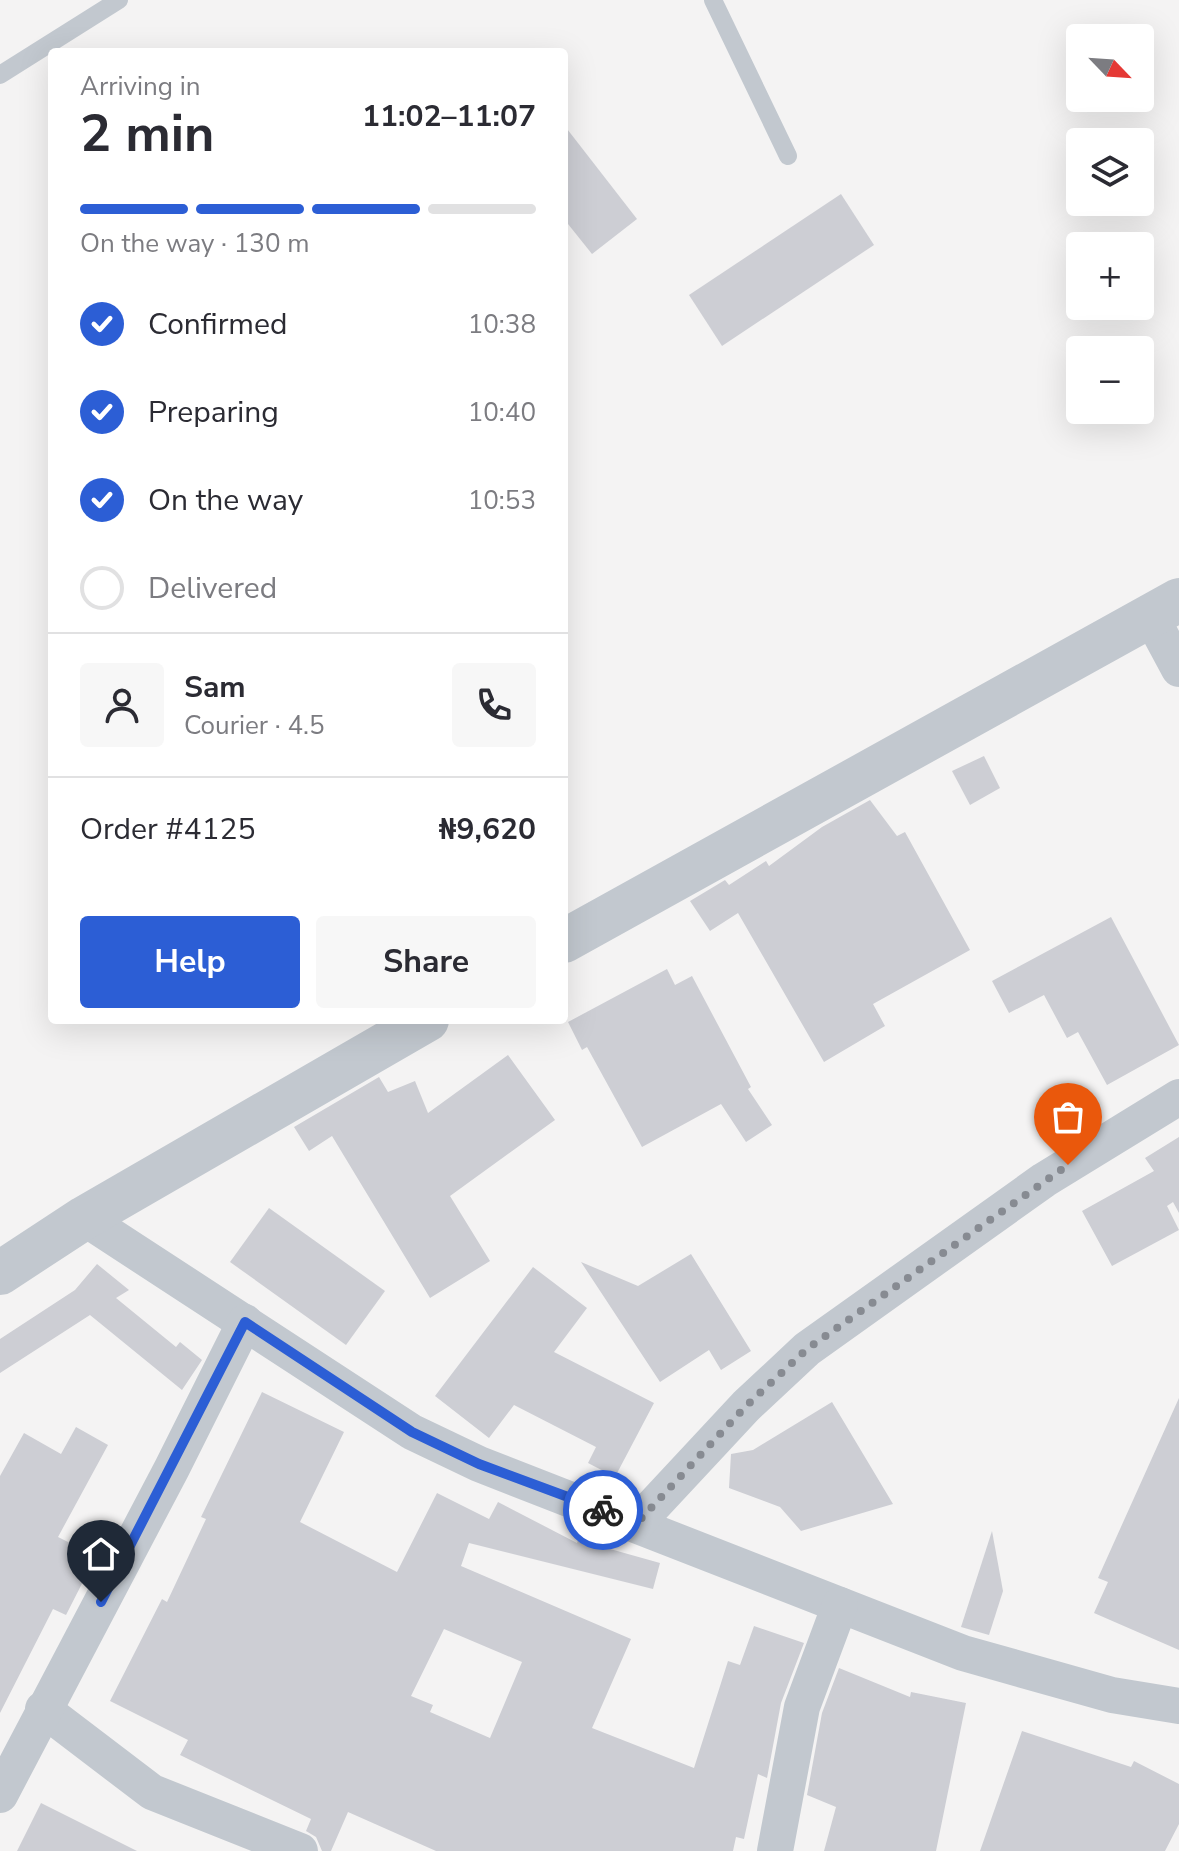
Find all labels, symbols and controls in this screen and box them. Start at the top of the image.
north arrow [1066,24,1154,112]
map controls [1066,24,1154,424]
text: Arriving in [80,69,201,104]
text: 11:02–11:07 [362,96,536,137]
text: 2 min [80,98,215,169]
button: layers [1066,128,1154,216]
text: On the way · 130 m [80,226,309,261]
button: + [1066,232,1154,320]
icon: check [80,302,124,346]
text: Confirmed [148,304,288,345]
text: 10:38 [468,307,536,342]
button: − [1066,336,1154,424]
icon: check [80,390,124,434]
text: Preparing [148,392,279,433]
text: 10:40 [468,395,536,430]
icon: check [80,478,124,522]
text: On the way [148,480,303,521]
text: 10:53 [468,483,536,518]
text: Delivered [148,568,277,609]
button: person [80,663,164,747]
button: phone [452,663,536,747]
text: Sam [184,667,246,708]
text: Courier · 4.5 [184,708,325,743]
text: Order #4125 [80,809,255,850]
text: ₦9,620 [439,809,536,850]
button: Help [80,916,300,1008]
button: Share [316,916,536,1008]
pin [1034,1083,1102,1165]
icon: bag [1046,1095,1090,1139]
courier [563,1470,643,1550]
icon: bike [581,1488,625,1532]
pin [67,1520,135,1602]
icon: home [79,1532,123,1576]

